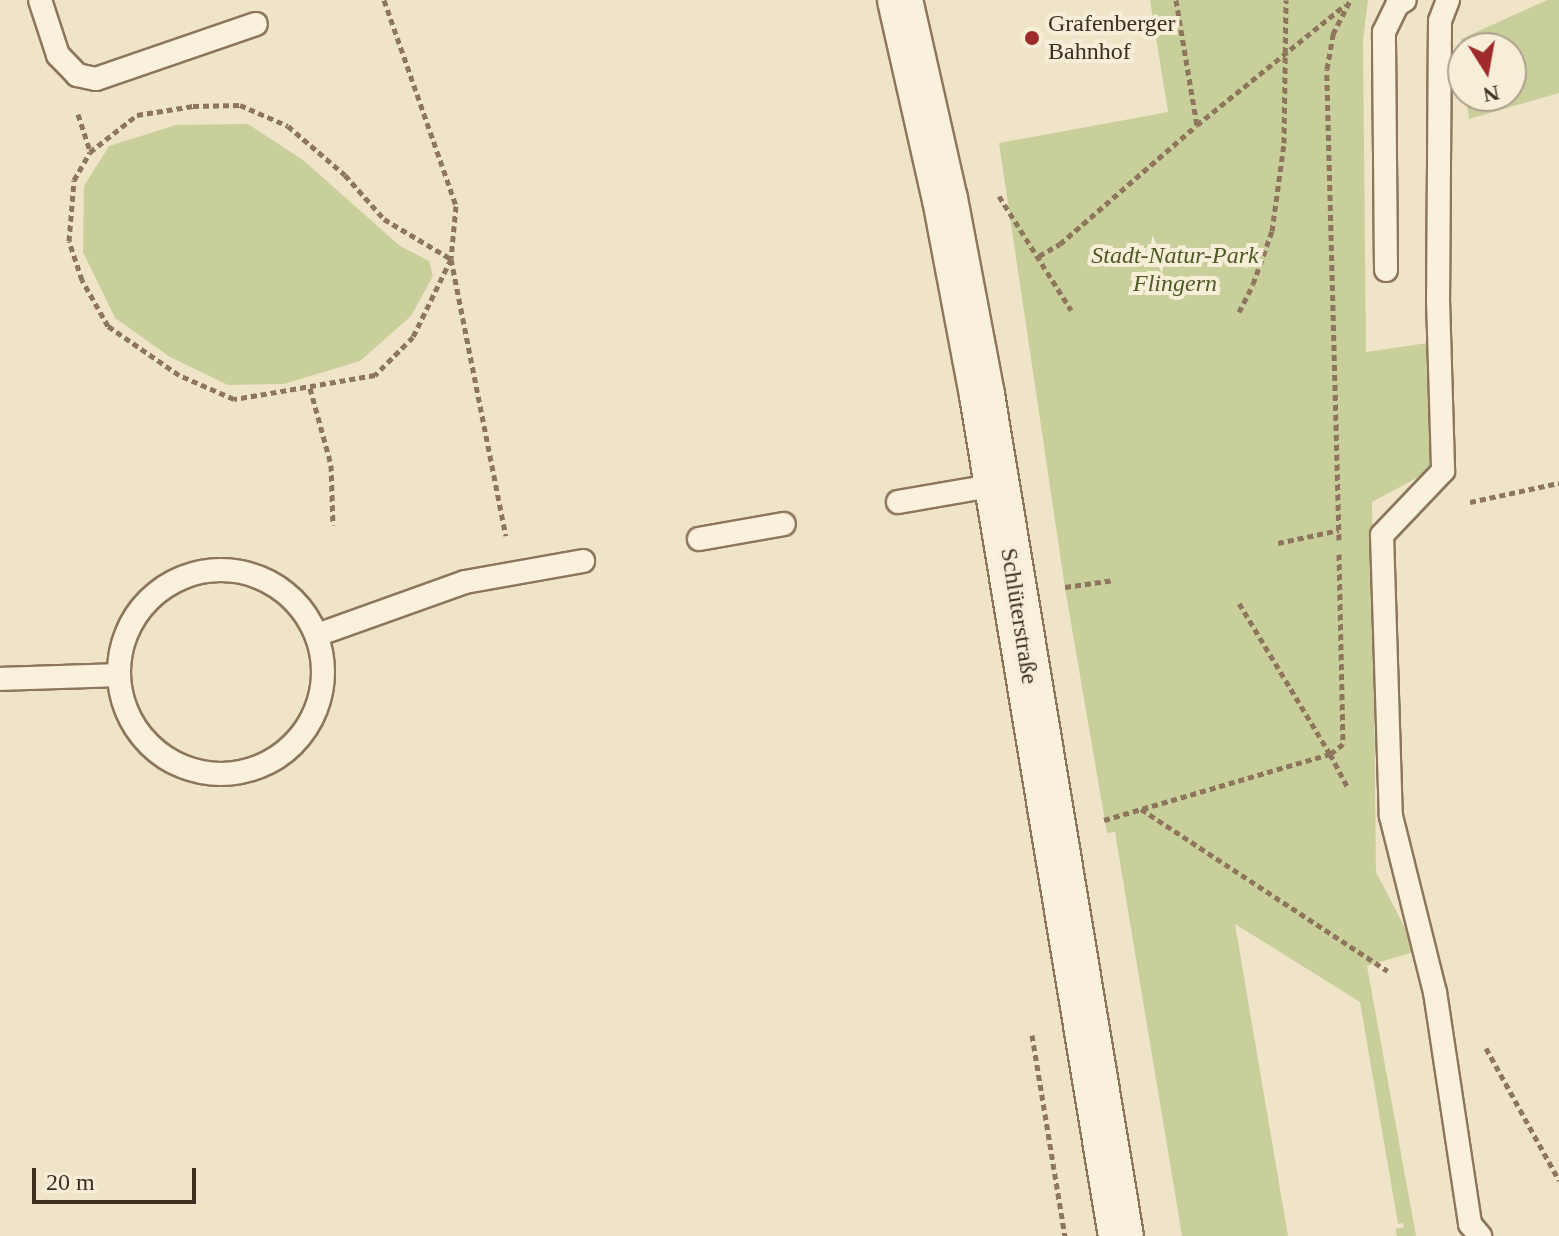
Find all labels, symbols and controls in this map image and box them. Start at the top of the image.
place label: Grafenberger Bahnhof [1048,10,1175,66]
marker: Grafenberger Bahnhof [1023,29,1041,47]
north arrow [1447,32,1527,112]
text: N [1481,80,1501,108]
park label: Stadt-Natur-Park Flingern [1091,242,1259,298]
street label: Schlüterstraße [994,546,1044,686]
scale bar [36,1152,200,1202]
text: 20 m [46,1169,95,1195]

